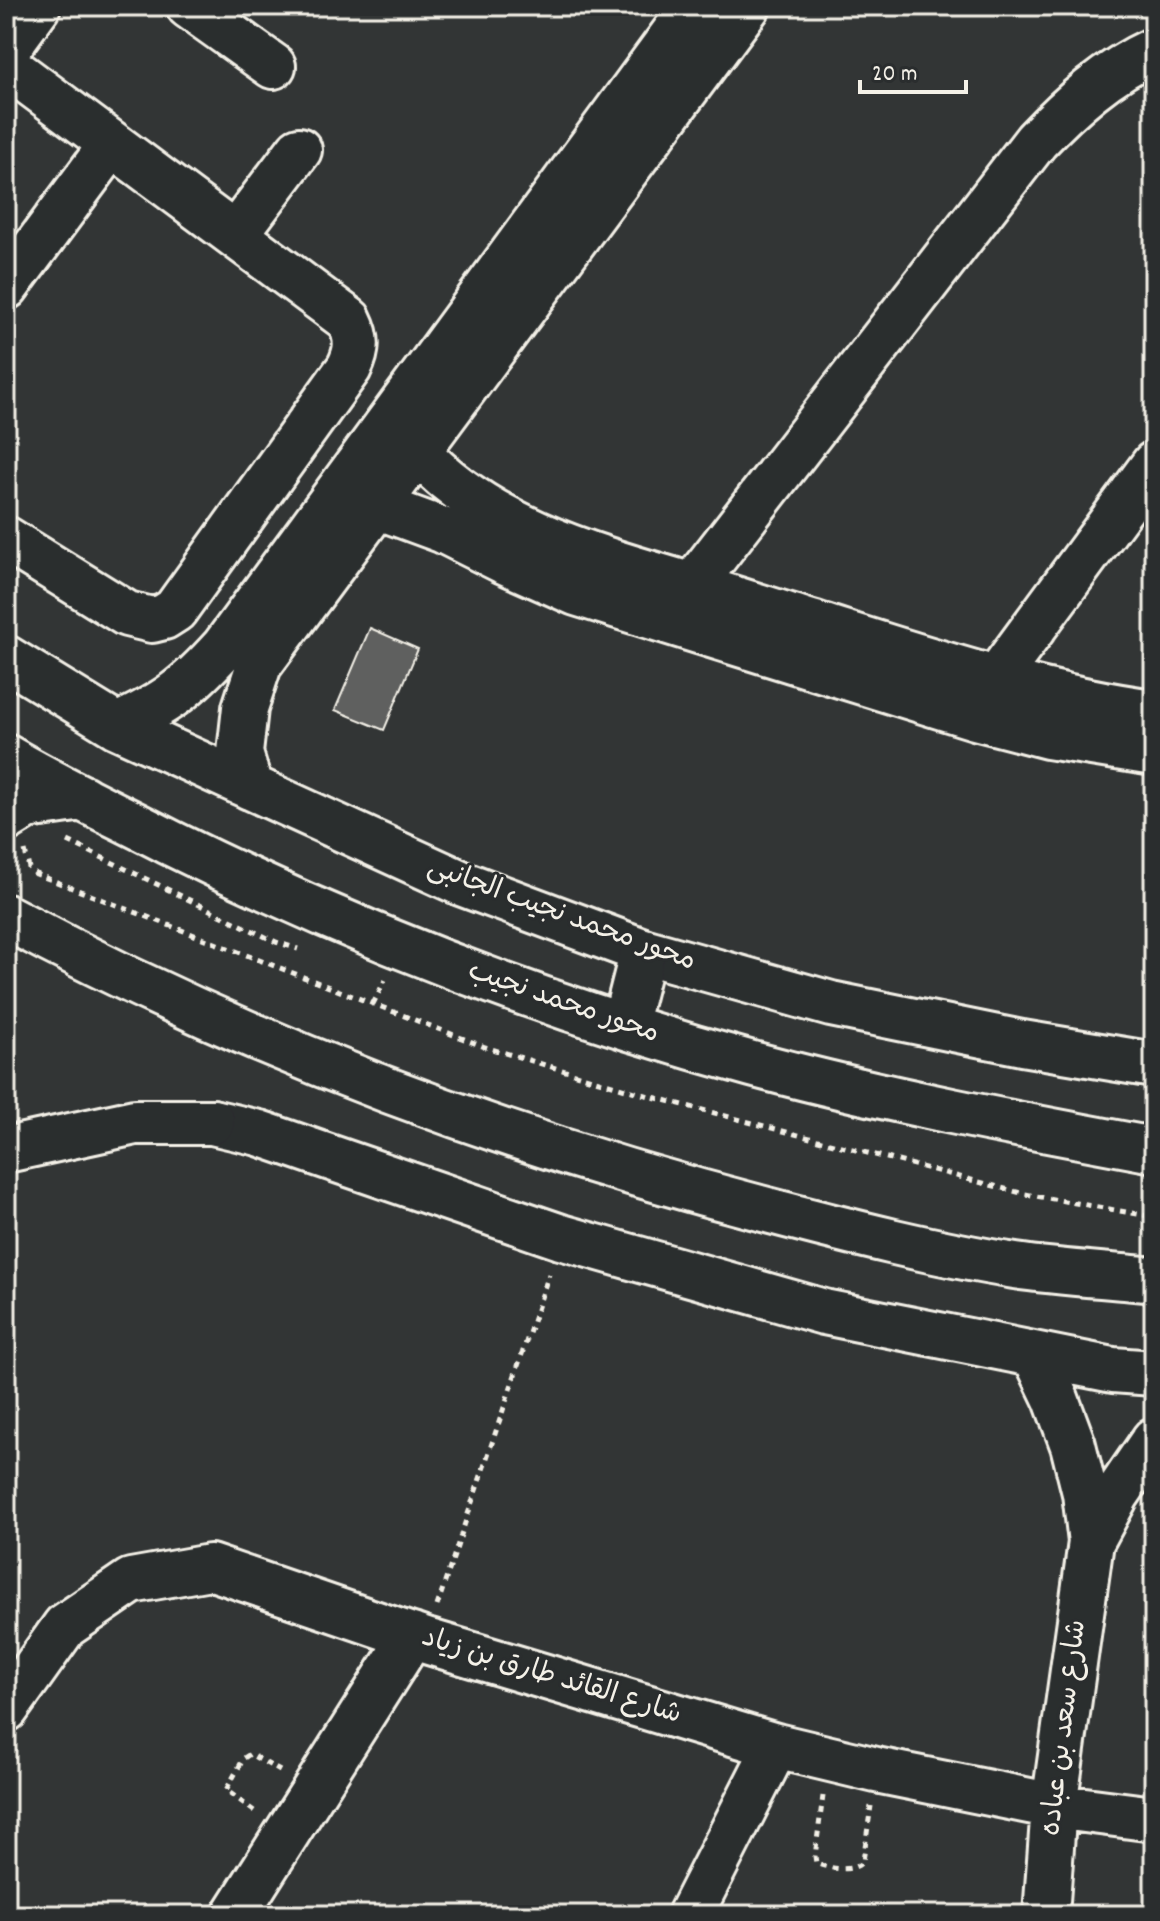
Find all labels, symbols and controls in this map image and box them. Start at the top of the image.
scale bar [860,44,966,94]
text: 20 m [872,58,918,92]
street label: محور محمد نجيب الجانبى [421,849,701,983]
street label: محور محمد نجيب [462,953,664,1055]
street label: شارع سعد بن عباده [1033,1618,1099,1838]
street label: شارع القائد طارق بن زياد [416,1619,686,1737]

